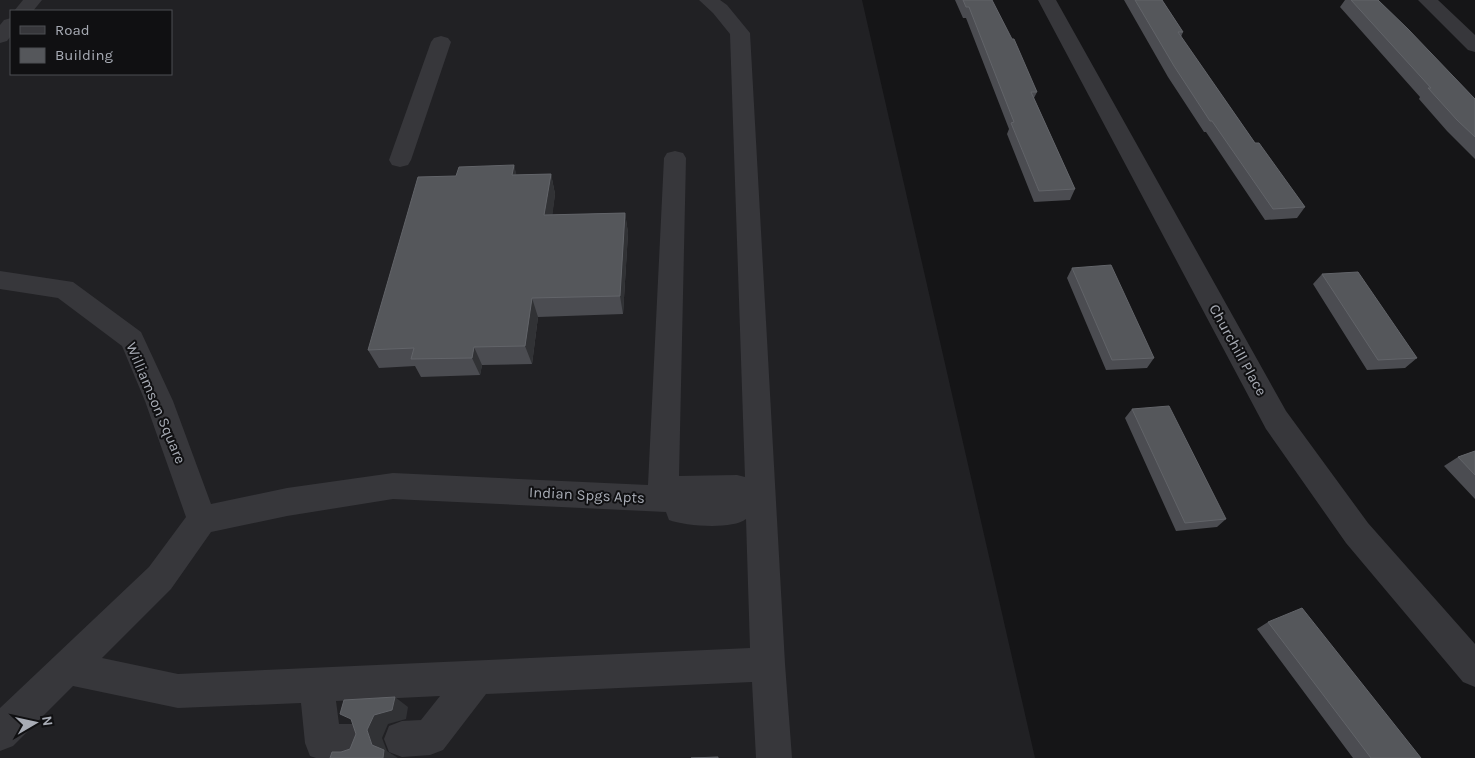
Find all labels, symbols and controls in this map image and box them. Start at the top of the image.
legend [10,10,172,75]
text: Road [55,21,90,39]
text: Building [55,46,113,64]
street label: Churchill Place [1205,301,1271,399]
street label: Williamson Square [122,340,190,466]
street label: Indian Spgs Apts [529,483,645,507]
north arrow [10,698,60,748]
text: N [38,715,57,727]

